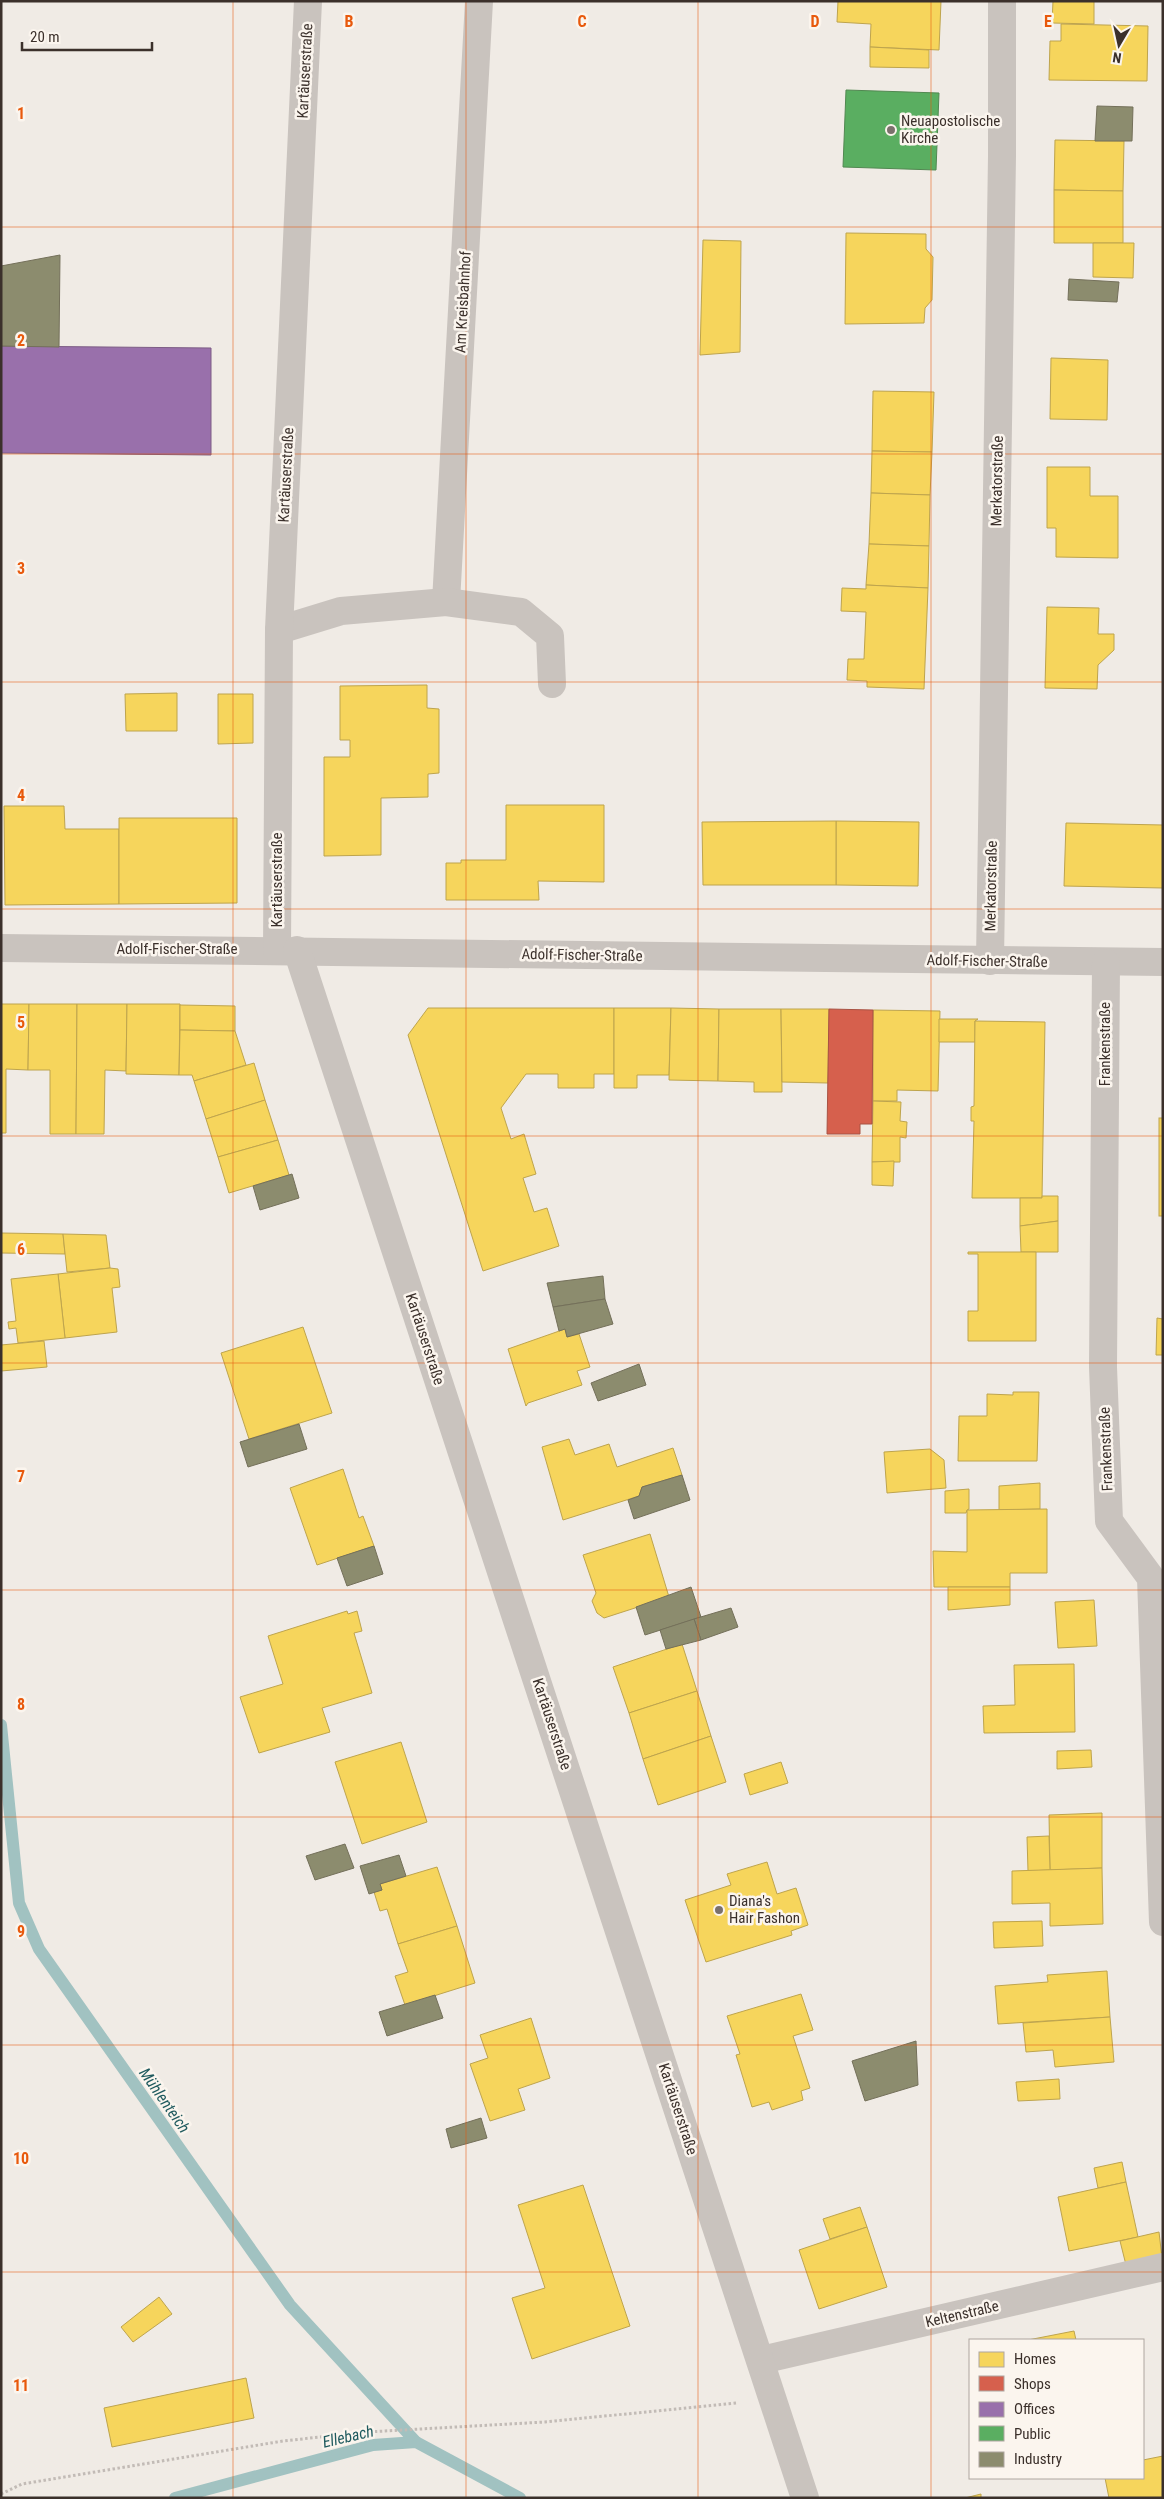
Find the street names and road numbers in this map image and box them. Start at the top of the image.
street label: Kartäuserstraße [294,23,316,119]
street label: Am Kreisbahnhof [451,250,475,353]
street label: Kartäuserstraße [275,427,297,523]
street label: Merkatorstraße [987,435,1007,527]
street label: Kartäuserstraße [268,832,286,928]
street label: Merkatorstraße [981,840,1001,932]
street label: Adolf-Fischer-Straße [116,940,238,958]
street label: Adolf-Fischer-Straße [521,945,643,965]
street label: Adolf-Fischer-Straße [926,951,1048,971]
street label: Frankenstraße [1096,1002,1114,1086]
street label: Kartäuserstraße [402,1291,448,1387]
street label: Frankenstraße [1096,1407,1116,1491]
street label: Kartäuserstraße [529,1676,575,1772]
street label: Kartäuserstraße [655,2061,701,2157]
street label: Keltenstraße [924,2297,1000,2331]

